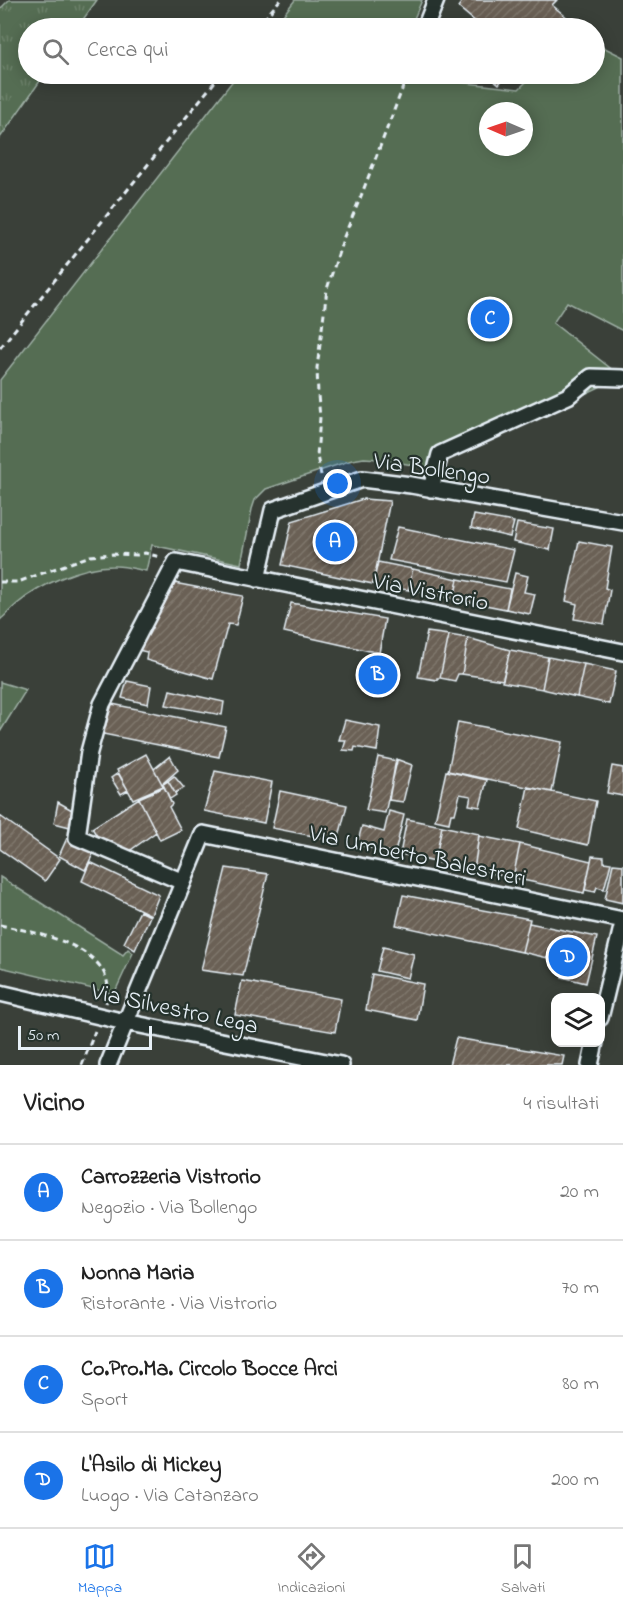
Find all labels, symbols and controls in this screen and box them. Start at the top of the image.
search box [18,18,605,84]
icon: search [39,35,72,68]
text: Cerca qui [87,35,169,67]
north arrow [479,102,533,156]
pin: C [470,296,510,342]
street label: Via Bollengo [370,445,492,496]
your location [323,469,352,498]
pin: A [316,520,354,564]
street label: Via Vistrorio [369,565,491,622]
pin: B [358,652,398,698]
street label: Via Umberto Balestreri [305,817,529,898]
pin: D [548,934,588,980]
street label: Via Silvestro Lega [87,975,261,1045]
map controls [551,993,605,1047]
button: layers [551,993,605,1047]
scale bar [18,1023,152,1050]
text: 50 m [27,1024,59,1048]
text: Vicino [24,1085,85,1123]
text: 4 risultati [523,1090,599,1119]
text: Carrozzeria Vistrorio [81,1162,261,1194]
text: A [37,1178,50,1207]
text: 20 m [560,1178,599,1207]
text: Negozio · Via Bollengo [81,1194,258,1223]
text: Nonna Maria [81,1258,194,1290]
text: B [37,1274,50,1303]
text: 70 m [562,1274,599,1303]
text: Ristorante · Via Vistrorio [81,1290,277,1319]
text: Co.Pro.Ma. Circolo Bocce Arci [81,1354,338,1386]
text: C [38,1370,49,1399]
text: 80 m [562,1370,599,1399]
text: Sport [81,1386,128,1415]
text: L'Asilo di Mickey [81,1450,221,1482]
text: D [36,1466,51,1495]
text: 200 m [551,1466,599,1495]
text: Luogo · Via Catanzaro [81,1482,259,1511]
tab: Mappa [78,1540,122,1600]
tab: Indicazioni [277,1540,345,1600]
tab: Salvati [501,1540,545,1600]

